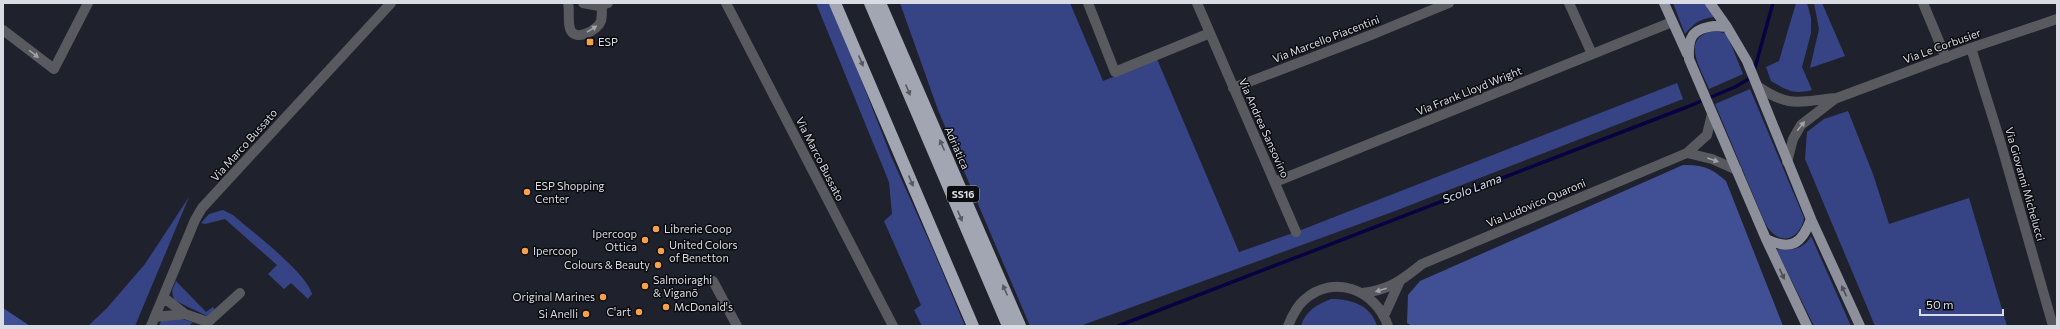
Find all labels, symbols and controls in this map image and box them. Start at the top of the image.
street label: Via Marcello Piacentini [1270,12,1381,65]
one-way arrow [587,25,597,33]
street label: Via Le Corbusier [1901,25,1983,66]
place label: ESP [598,35,618,48]
marker: ESP [585,37,595,47]
one-way arrow [29,50,40,58]
one-way arrow [858,56,864,68]
street label: Via Frank Lloyd Wright [1414,63,1524,118]
street label: Via Andrea Sansovino [1237,76,1292,180]
one-way arrow [905,85,911,97]
street label: Via Marco Bussato [208,106,280,183]
street label: Via Marco Bussato [794,115,847,203]
one-way arrow [1797,121,1806,132]
street label: Adriatica [942,125,973,171]
street label: Via Giovanni Michelucci [2003,125,2048,242]
one-way arrow [938,139,944,151]
one-way arrow [1707,157,1719,163]
water label: Scolo Lama [1440,170,1503,206]
one-way arrow [908,175,915,187]
street label: Via Ludovico Quaroni [1484,176,1588,229]
place label: ESP Shopping Center [535,179,604,205]
road number: SS16 [947,186,979,202]
marker: ESP Shopping Center [522,187,532,197]
one-way arrow [958,211,964,223]
place label: Librerie Coop [664,222,732,235]
marker: Librerie Coop [651,224,661,234]
place label: Ipercoop Ottica [592,227,637,253]
marker: Ipercoop Ottica [640,235,650,245]
place label: United Colors of Benetton [669,238,738,264]
place label: Ipercoop [533,244,578,257]
marker: Ipercoop [520,246,530,256]
marker: United Colors of Benetton [656,246,666,256]
place label: Colours & Beauty [564,258,650,271]
marker: Colours & Beauty [653,260,663,270]
one-way arrow [1779,269,1785,280]
place label: Salmoiraghi & Viganõ [653,273,712,299]
marker: Salmoiraghi & Viganõ [640,281,650,291]
one-way arrow [1002,285,1008,296]
one-way arrow [1841,285,1847,296]
one-way arrow [1374,287,1386,293]
place label: Original Marines [513,290,595,303]
scale bar [1920,291,2003,317]
marker: Original Marines [598,292,608,302]
text: 50 m [1926,297,1954,311]
place label: McDonald's [674,300,733,313]
marker: McDonald's [661,302,671,312]
place label: C'art [607,305,631,318]
place label: Si Anelli [539,307,578,320]
marker: C'art [634,307,644,317]
marker: Si Anelli [581,309,591,319]

